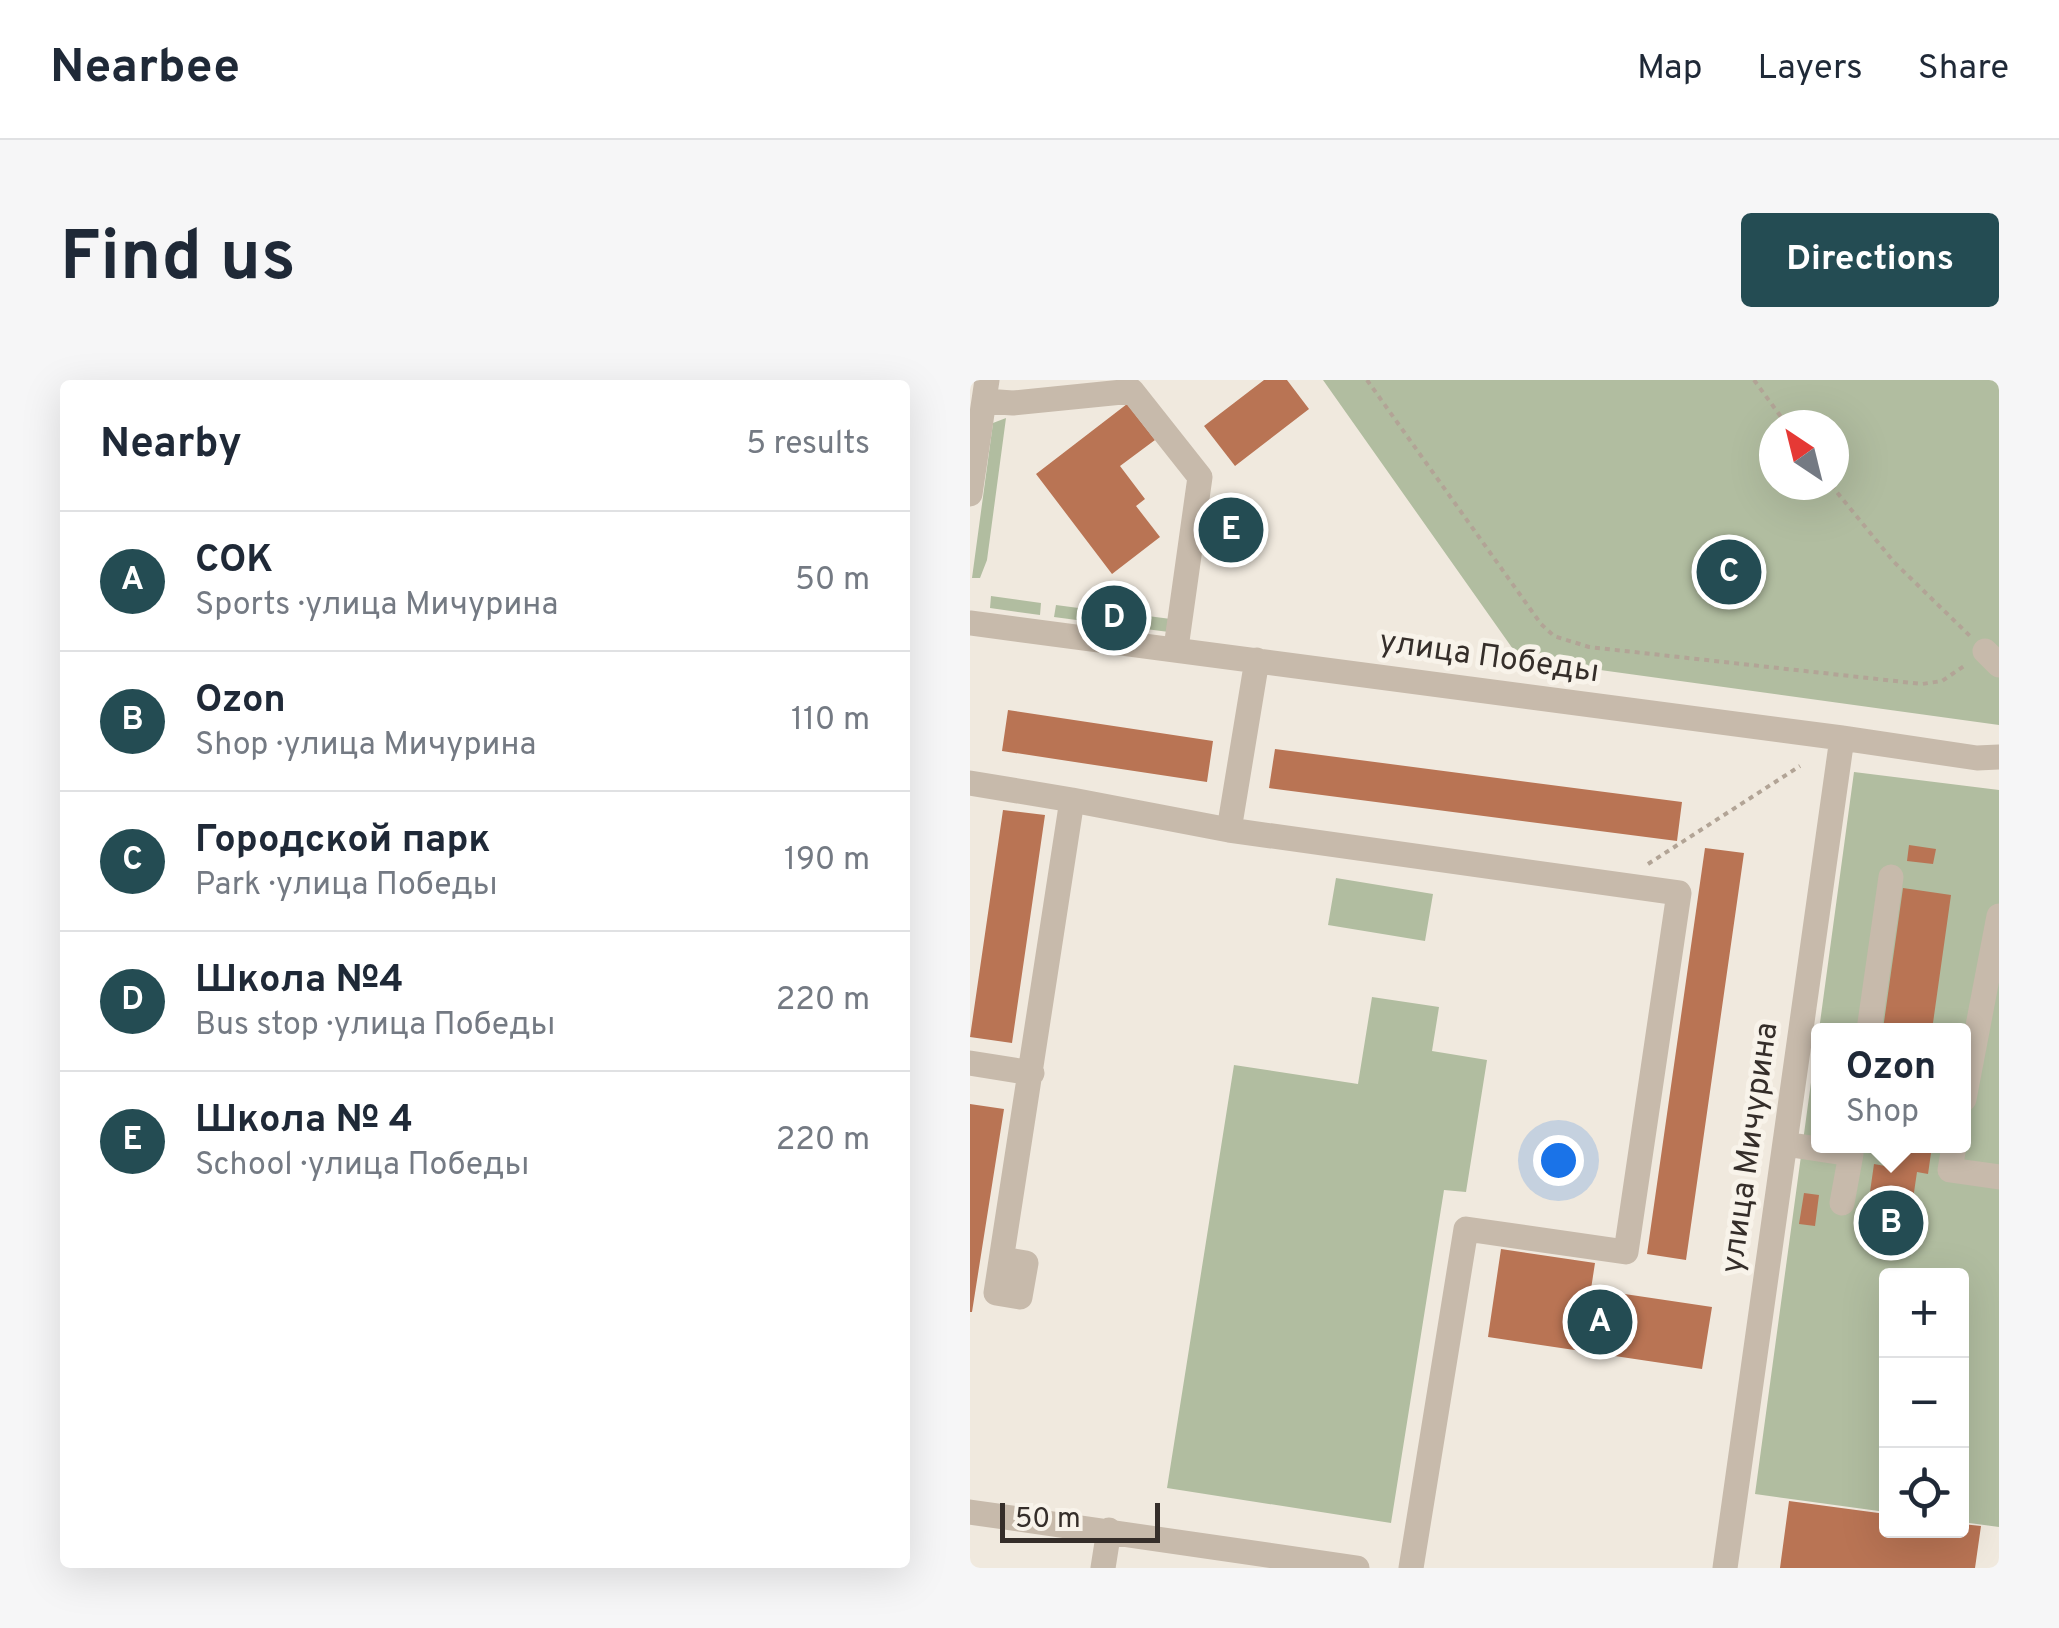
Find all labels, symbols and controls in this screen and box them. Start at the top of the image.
text: Nearbee [50,39,240,99]
text: Map [1637,47,1703,91]
text: Layers [1758,47,1863,91]
text: Share [1918,47,2009,91]
button: Directions [1741,213,1999,307]
text: Find us [60,216,296,305]
north arrow [1759,410,1849,500]
text: Nearby [100,419,242,472]
text: 5 results [746,425,870,465]
pin: E [1198,492,1264,568]
pin: C [1696,534,1762,610]
text: СОК [195,537,273,586]
text: A [121,561,144,601]
text: 50 m [795,561,870,601]
pin: D [1082,580,1146,656]
text: Sports · улица Мичурина [195,586,558,626]
street label: улица Победы [1377,623,1601,693]
text: Ozon [195,677,286,726]
text: B [121,701,144,741]
text: 110 m [791,701,870,741]
text: Shop · улица Мичурина [195,726,536,766]
text: Городской парк [195,817,491,866]
text: C [122,841,143,881]
text: 190 m [784,841,870,881]
text: Park · улица Победы [195,866,498,906]
text: Школа №4 [195,957,404,1006]
text: D [121,981,144,1021]
text: 220 m [776,981,870,1021]
text: Bus stop · улица Победы [195,1006,555,1046]
street label: улица Мичурина [1714,1020,1788,1276]
popup [1811,1023,1971,1153]
text: Ozon [1846,1044,1936,1093]
text: Shop [1846,1093,1919,1133]
text: Школа № 4 [195,1097,413,1146]
text: E [123,1121,142,1161]
text: 220 m [776,1121,870,1161]
your location [1533,1135,1584,1186]
text: School · улица Победы [195,1146,529,1186]
pin: B [1858,1186,1924,1260]
map controls [1879,1268,1969,1538]
button: + [1879,1268,1969,1358]
pin: A [1568,1284,1632,1360]
button: − [1879,1358,1969,1448]
button: locate [1879,1448,1969,1538]
scale bar [1000,1498,1160,1542]
text: 50 m [1015,1502,1081,1538]

